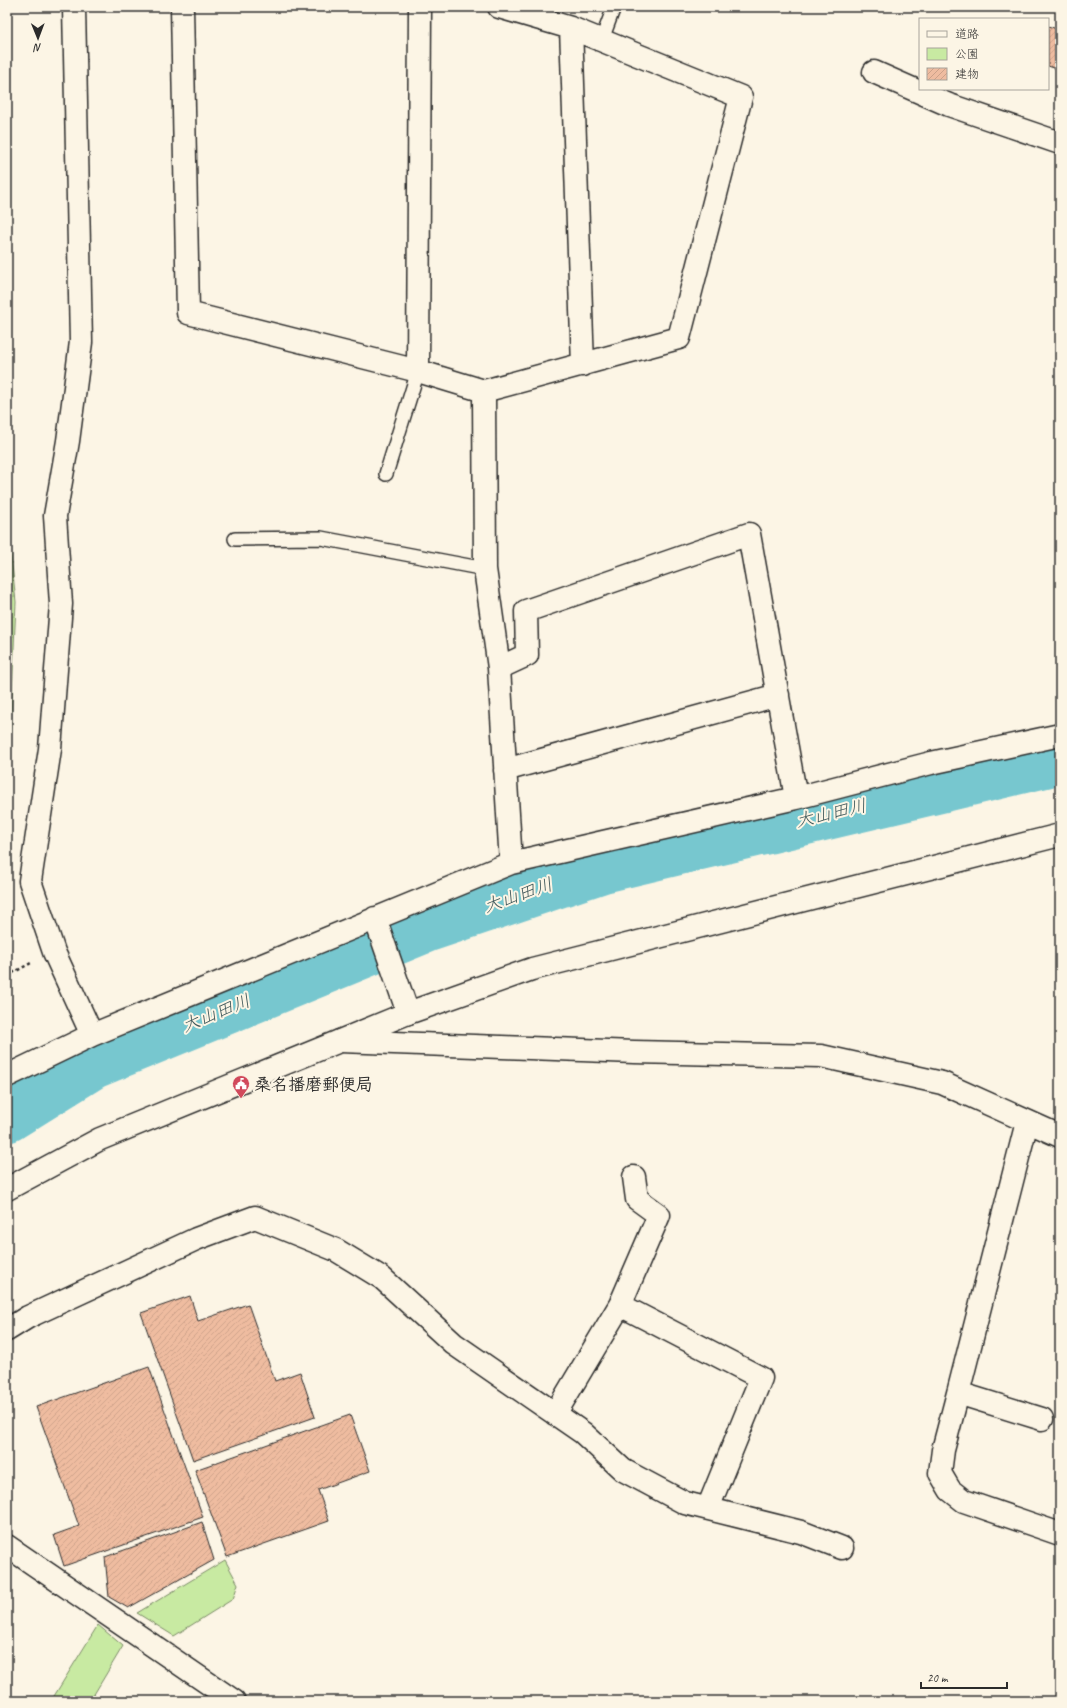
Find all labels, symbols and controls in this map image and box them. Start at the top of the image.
north arrow [18,18,58,58]
legend [919,18,1049,90]
text: 道路 [955,26,979,42]
text: N [32,41,42,55]
text: 公園 [955,46,979,62]
text: 建物 [955,66,979,82]
water label: 大山田川 [793,794,869,832]
water label: 大山田川 [480,873,556,917]
water label: 大山田川 [179,989,253,1037]
public building icon: 桑名播磨郵便局 [231,1074,251,1099]
place label: 桑名播磨郵便局 [254,1074,373,1095]
scale bar [921,1664,1007,1690]
text: 20 m [927,1670,949,1686]

